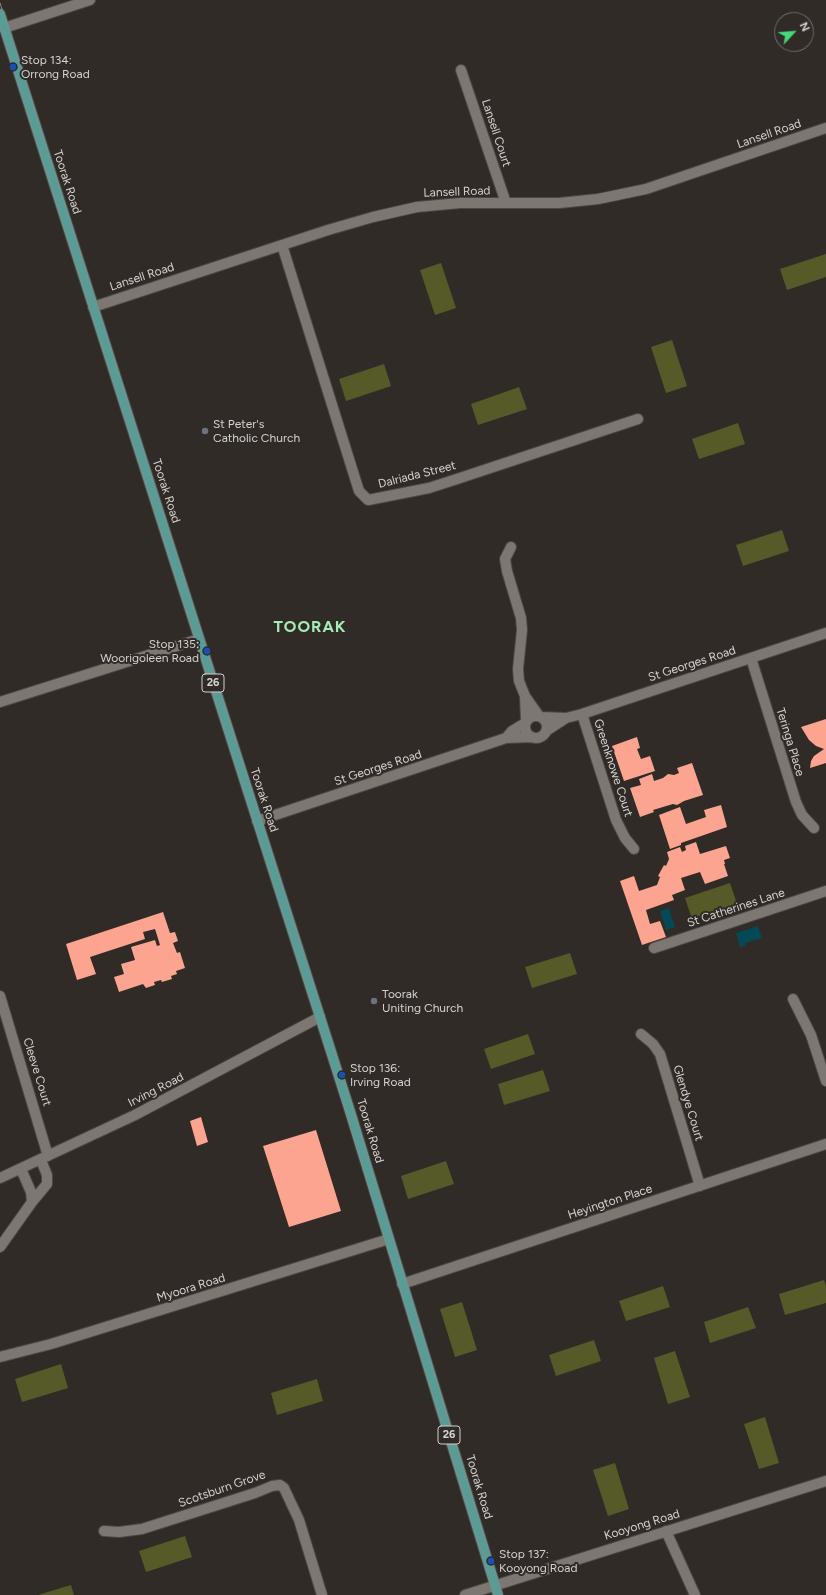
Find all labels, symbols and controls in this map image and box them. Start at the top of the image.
north arrow [774,12,814,52]
text: N [797,20,812,34]
place label: Stop 134: Orrong Road [21,53,90,81]
marker: Stop 134: Orrong Road [8,62,18,72]
street label: Lansell Court [478,97,514,169]
street label: Lansell Road [735,116,803,152]
street label: Toorak Road [50,148,84,216]
street label: Lansell Road [423,184,491,200]
street label: Lansell Road [108,260,176,294]
place label: St Peter's Catholic Church [213,417,300,445]
marker: St Peter's Catholic Church [200,426,210,436]
street label: Toorak Road [149,457,183,525]
street label: Dalriada Street [377,458,457,492]
district label: TOORAK [273,617,347,637]
place label: Stop 135: Woorigoleen Road [100,637,199,665]
street label: St Georges Road [646,643,738,685]
marker: Stop 135: Woorigoleen Road [202,646,212,656]
road number: 26 [202,674,224,692]
street label: Teringa Place [773,706,807,778]
street label: Greenknowe Court [590,717,636,819]
street label: St Georges Road [332,747,424,789]
street label: Toorak Road [247,766,281,834]
street label: St Catherines Lane [685,885,787,931]
place label: Toorak Uniting Church [382,987,463,1015]
marker: Toorak Uniting Church [369,996,379,1006]
street label: Cleeve Court [20,1036,54,1108]
place label: Stop 136: Irving Road [350,1061,411,1089]
street label: Glendye Court [670,1063,706,1143]
street label: Irving Road [126,1070,186,1110]
marker: Stop 136: Irving Road [337,1070,347,1080]
street label: Toorak Road [353,1097,387,1165]
street label: Heyington Place [566,1182,654,1222]
street label: Myoora Road [155,1271,227,1305]
road number: 26 [438,1426,460,1444]
street label: Toorak Road [462,1453,496,1521]
street label: Scotsburn Grove [177,1467,267,1511]
street label: Kooyong Road [602,1507,682,1543]
place label: Stop 137: Kooyong Road [499,1547,577,1575]
marker: Stop 137: Kooyong Road [486,1556,496,1566]

